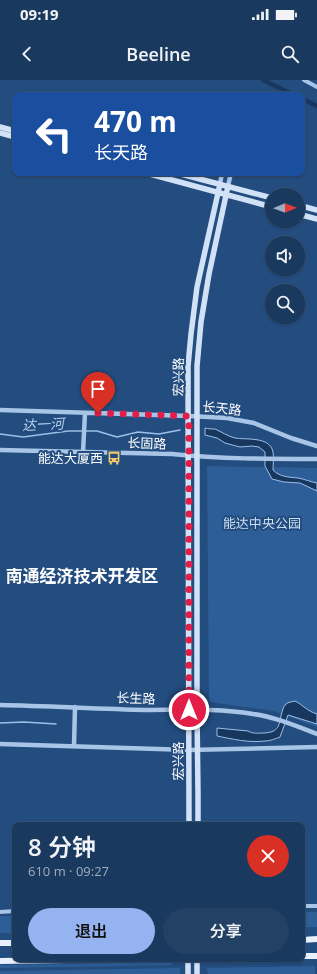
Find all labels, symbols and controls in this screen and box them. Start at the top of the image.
text: 09:19 [20,4,59,24]
text: Beeline [126,42,191,66]
icon: back [16,43,38,65]
icon: search [279,43,301,65]
text: 470 m [94,102,177,140]
icon: left [28,108,80,160]
text: 长天路 [94,140,148,164]
north arrow [265,188,305,228]
map controls [265,188,305,324]
button: sound [265,236,305,276]
button: search [265,284,305,324]
street label: 宏兴路 [169,357,187,397]
pin [81,372,115,413]
icon: arrive [87,378,109,400]
street label: 长天路 [202,397,242,419]
water label: 达一河 [22,413,67,435]
street label: 长固路 [127,433,167,453]
place label: 能达大厦西 [38,449,103,467]
bus stop icon: 能达大厦西 [106,450,122,466]
park label: 能达中央公园 [223,514,301,532]
district label: 南通经济技术开发区 [6,564,159,587]
street label: 长生路 [116,688,156,708]
position arrow [168,689,210,731]
street label: 宏兴路 [169,741,187,781]
text: 8 分钟 [28,830,96,863]
button: close [247,835,289,877]
text: 610 m · 09:27 [28,862,109,880]
button: 退出 [28,908,155,954]
button: 分享 [163,908,289,954]

